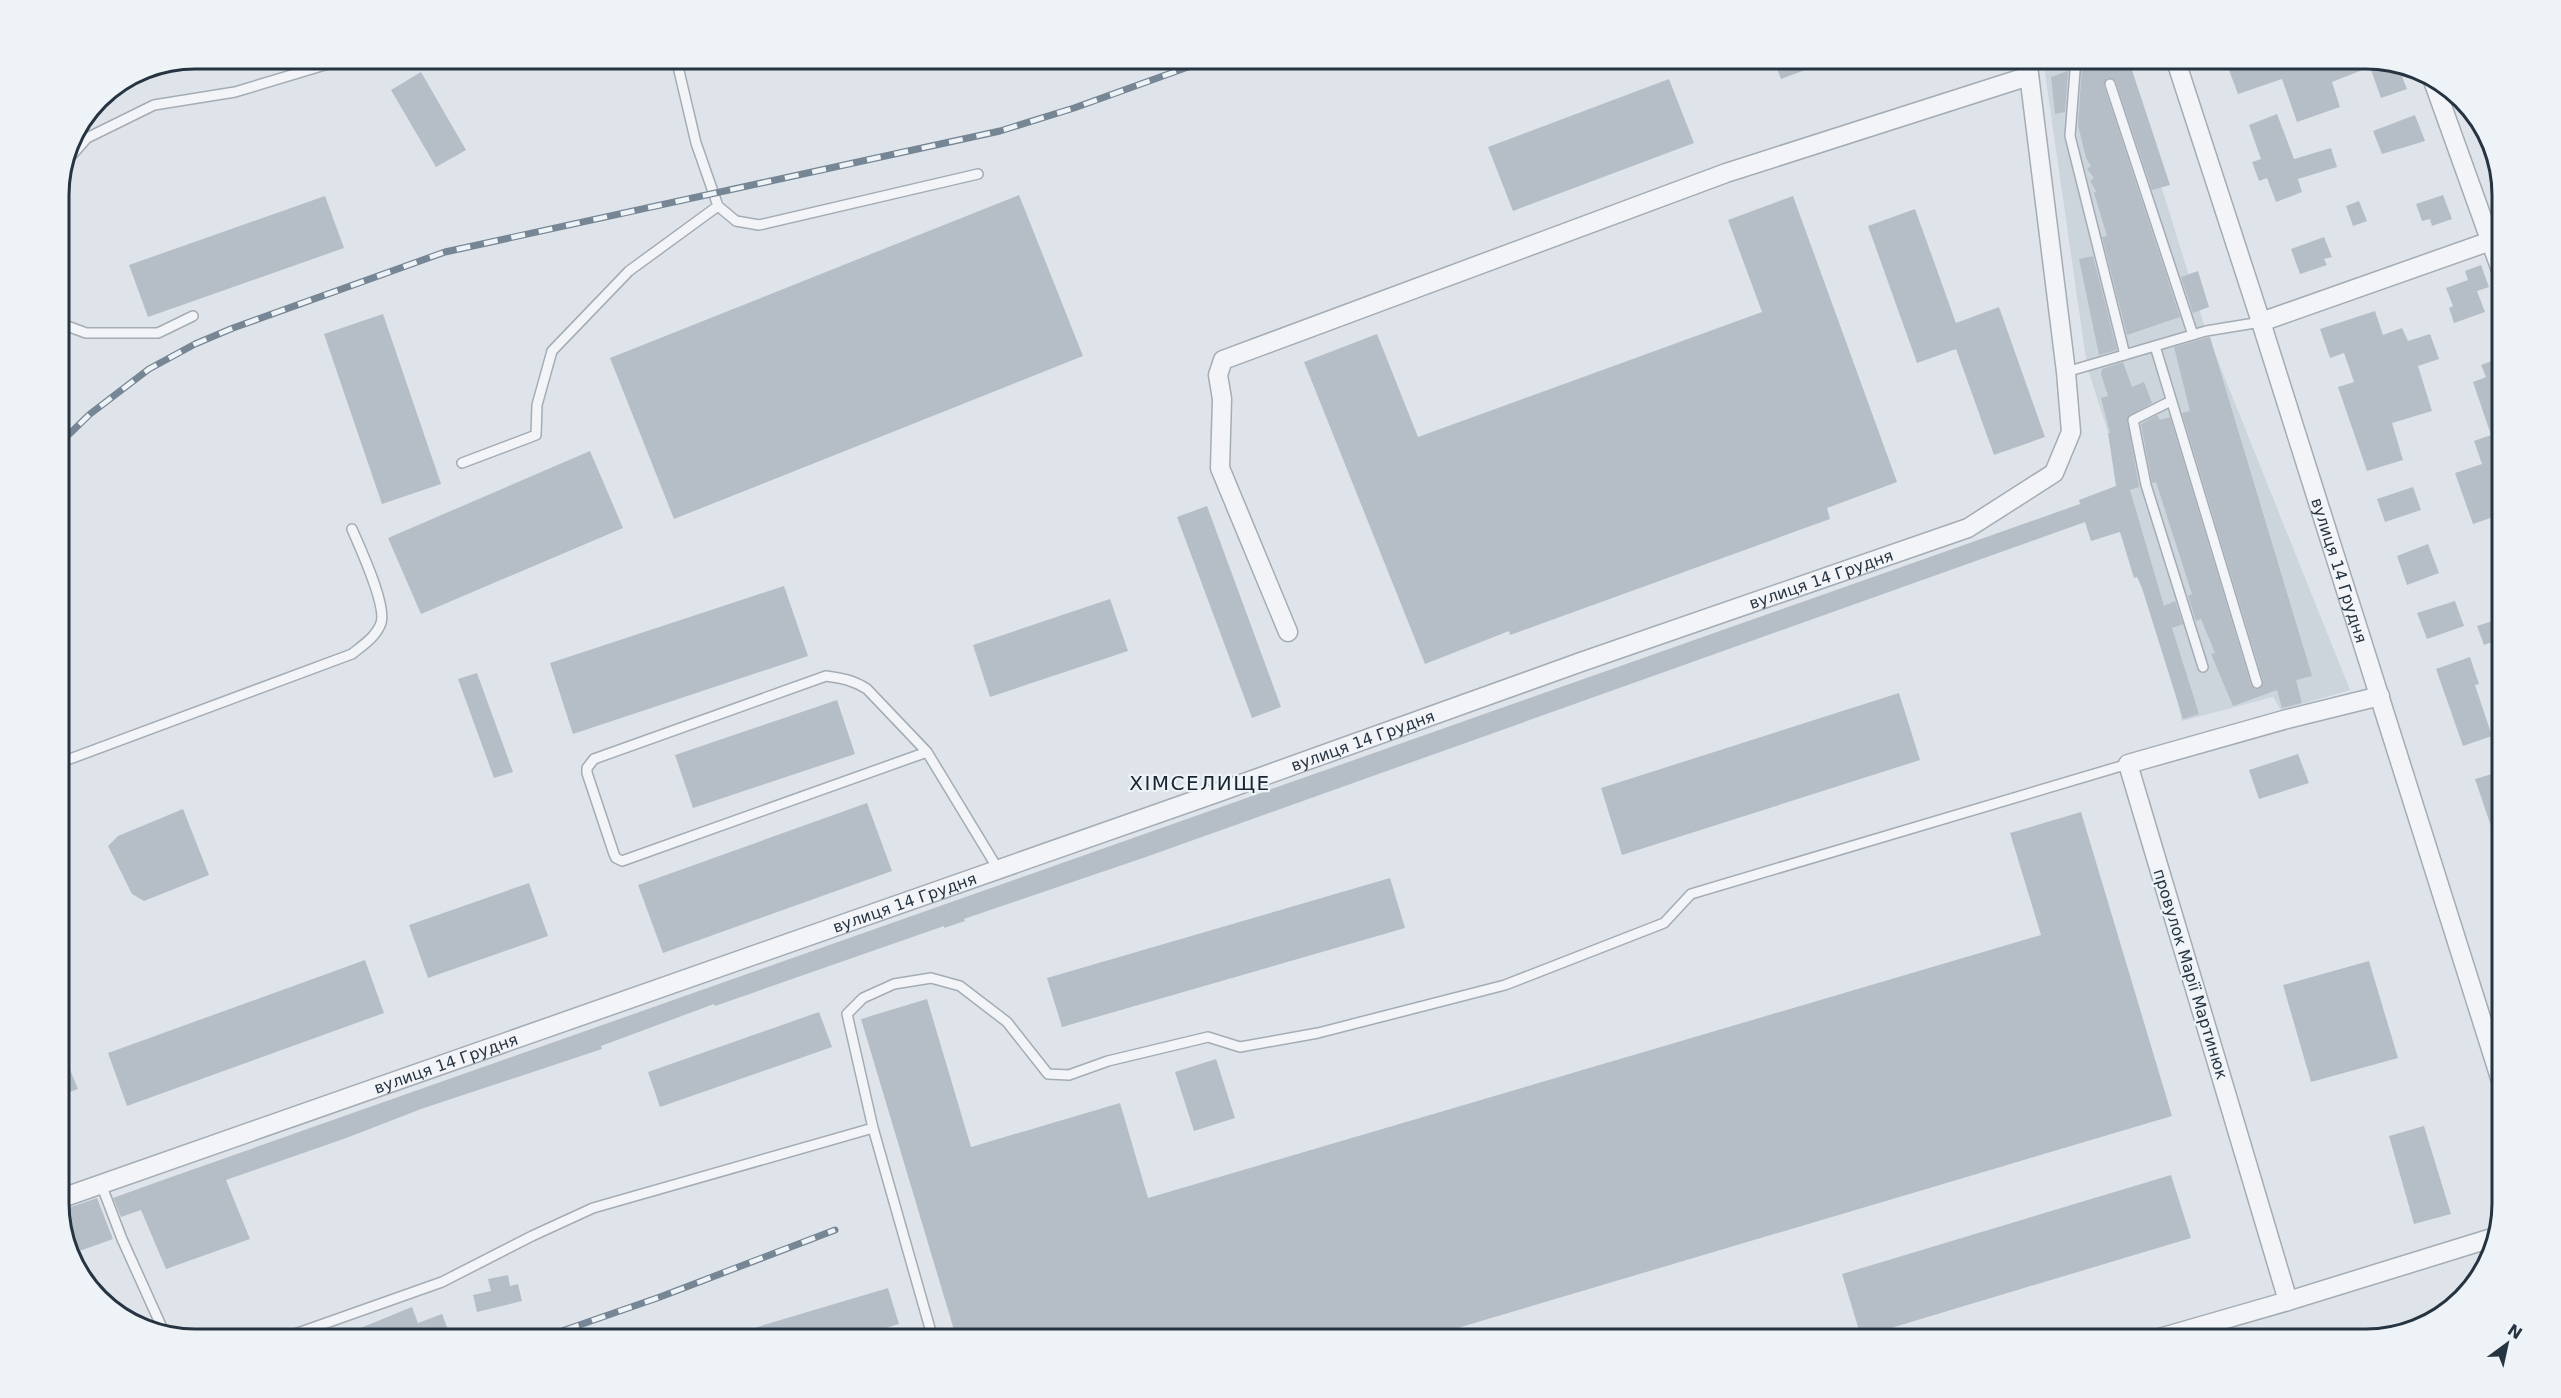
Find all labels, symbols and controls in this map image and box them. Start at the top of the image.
street label: вулиця 14 Грудня [2307,495,2371,645]
street label: вулиця 14 Грудня [1747,546,1896,613]
street label: вулиця 14 Грудня [1289,706,1437,775]
district label: ХІМСЕЛИЩЕ [1129,771,1271,795]
street label: провулок Марії Мартинюк [2149,867,2232,1082]
street label: вулиця 14 Грудня [830,869,979,937]
street label: вулиця 14 Грудня [372,1030,521,1098]
north arrow [2477,1314,2537,1374]
text: N [2504,1320,2526,1343]

